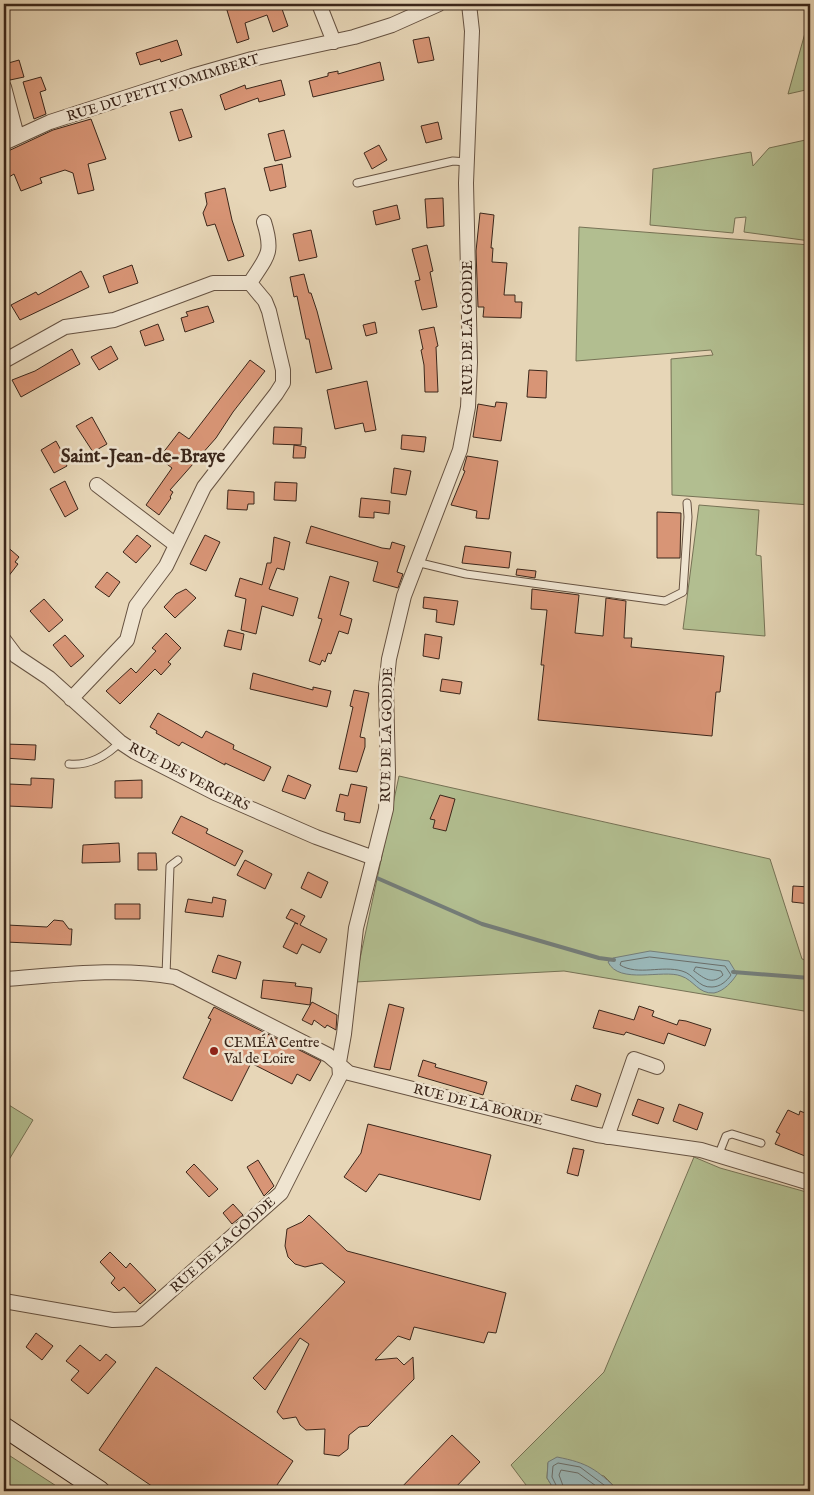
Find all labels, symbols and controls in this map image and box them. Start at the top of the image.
street label: RUE DU PETIT VOMIMBERT [65,50,262,126]
street label: RUE DE LA GODDE [459,260,477,396]
district label: Saint-Jean-de-Braye [61,445,226,469]
street label: RUE DE LA GODDE [377,667,397,803]
street label: RUE DES VERGERS [125,739,253,815]
place label: CEMÉA Centre Val de Loire [223,1033,320,1068]
marker: CEMÉA Centre Val de Loire [208,1045,220,1057]
street label: RUE DE LA BORDE [411,1080,545,1130]
street label: RUE DE LA GODDE [167,1193,280,1297]

